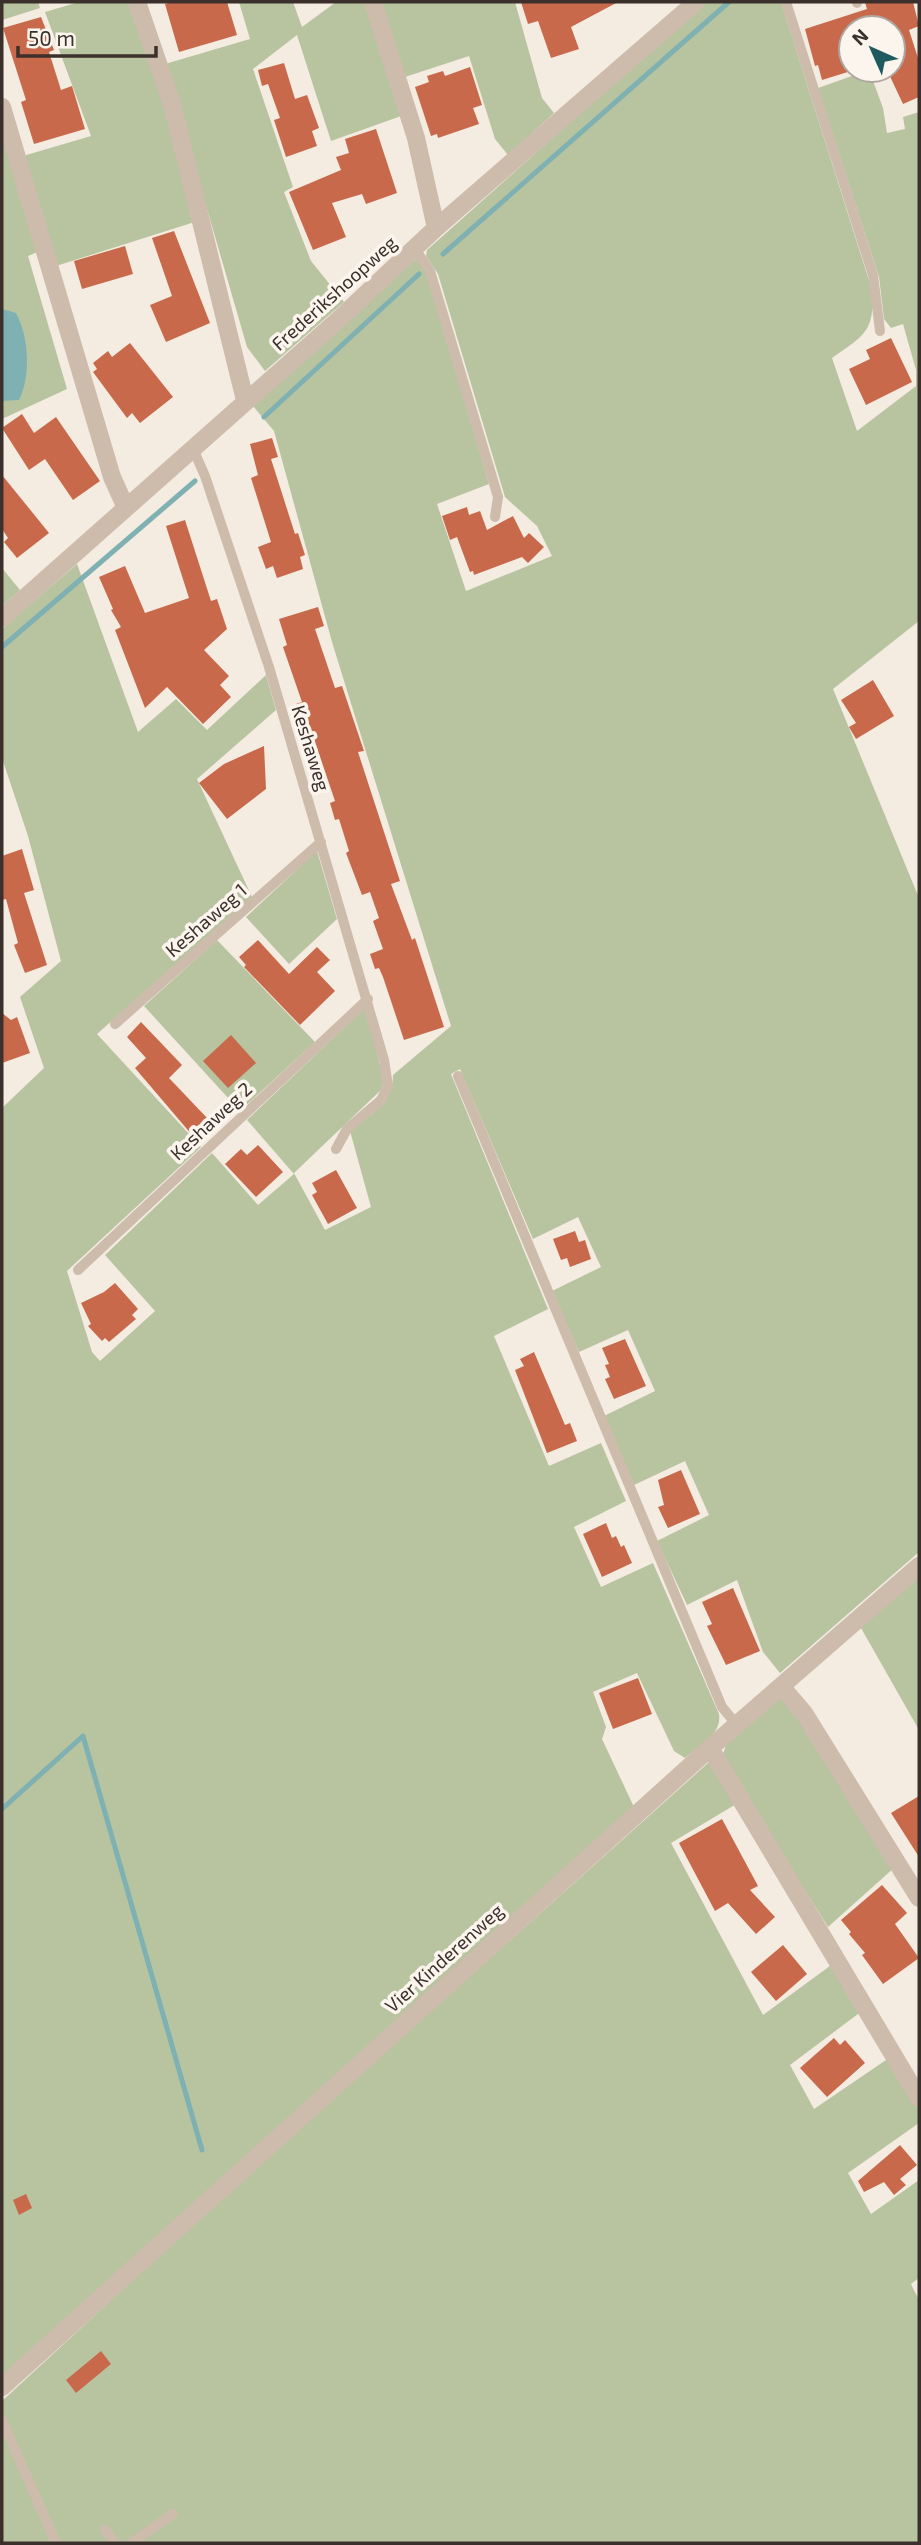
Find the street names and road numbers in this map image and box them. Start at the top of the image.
street label: Frederikshoopweg [266,230,401,355]
street label: Keshaweg [288,702,336,794]
street label: Keshaweg 1 [160,878,251,961]
street label: Keshaweg 2 [165,1077,256,1164]
street label: Vier Kinderenweg [380,1898,508,2017]

